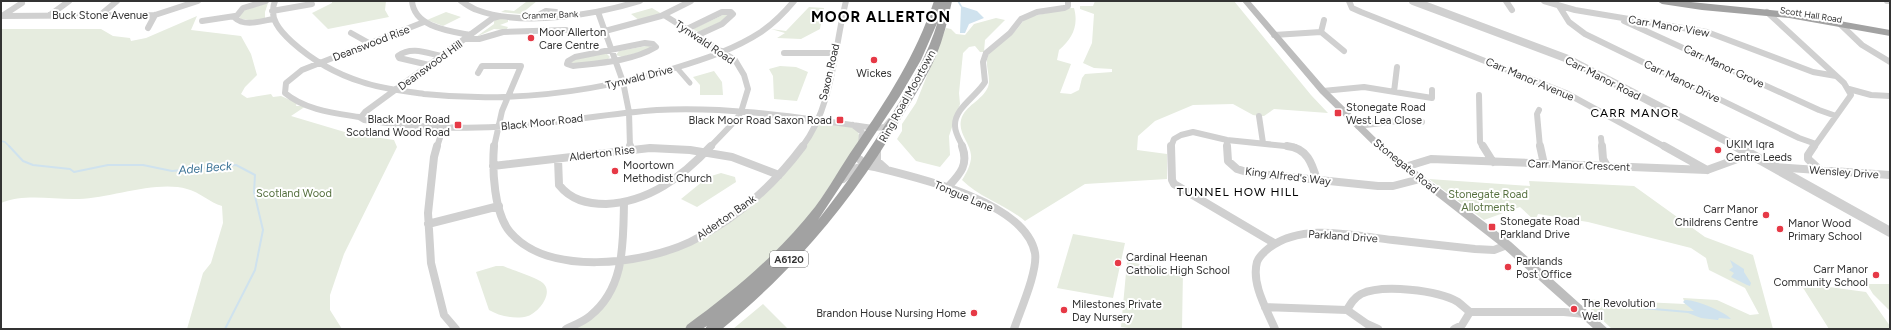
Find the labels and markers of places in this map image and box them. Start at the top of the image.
place label: Moor Allerton Care Centre [539,26,606,52]
marker: Moor Allerton Care Centre [526,33,536,43]
marker: Wickes [869,55,879,65]
place label: Wickes [856,67,892,80]
place label: Stonegate Road West Lea Close [1346,101,1426,127]
marker: Stonegate Road West Lea Close [1333,108,1343,118]
place label: Black Moor Road Scotland Wood Road [346,113,450,139]
place label: Black Moor Road Saxon Road [689,114,832,127]
marker: Black Moor Road Saxon Road [835,115,845,125]
marker: Black Moor Road Scotland Wood Road [453,120,463,130]
place label: UKIM Iqra Centre Leeds [1726,138,1792,164]
marker: UKIM Iqra Centre Leeds [1713,145,1723,155]
place label: Moortown Methodist Church [623,159,712,185]
marker: Moortown Methodist Church [610,166,620,176]
place label: Carr Manor Childrens Centre [1675,203,1758,229]
marker: Carr Manor Childrens Centre [1761,210,1771,220]
place label: Stonegate Road Parkland Drive [1500,215,1580,241]
place label: Manor Wood Primary School [1788,217,1862,243]
marker: Stonegate Road Parkland Drive [1487,222,1497,232]
marker: Manor Wood Primary School [1775,224,1785,234]
place label: Cardinal Heenan Catholic High School [1126,251,1230,277]
place label: Parklands Post Office [1516,255,1572,281]
marker: Cardinal Heenan Catholic High School [1113,258,1123,268]
marker: Parklands Post Office [1503,262,1513,272]
place label: Carr Manor Community School [1773,263,1868,289]
marker: Carr Manor Community School [1871,270,1881,280]
place label: The Revolution Well [1582,297,1655,323]
place label: Milestones Private Day Nursery [1072,298,1162,324]
marker: The Revolution Well [1569,304,1579,314]
marker: Milestones Private Day Nursery [1059,305,1069,315]
place label: Brandon House Nursing Home [816,307,966,320]
marker: Brandon House Nursing Home [969,308,979,318]

